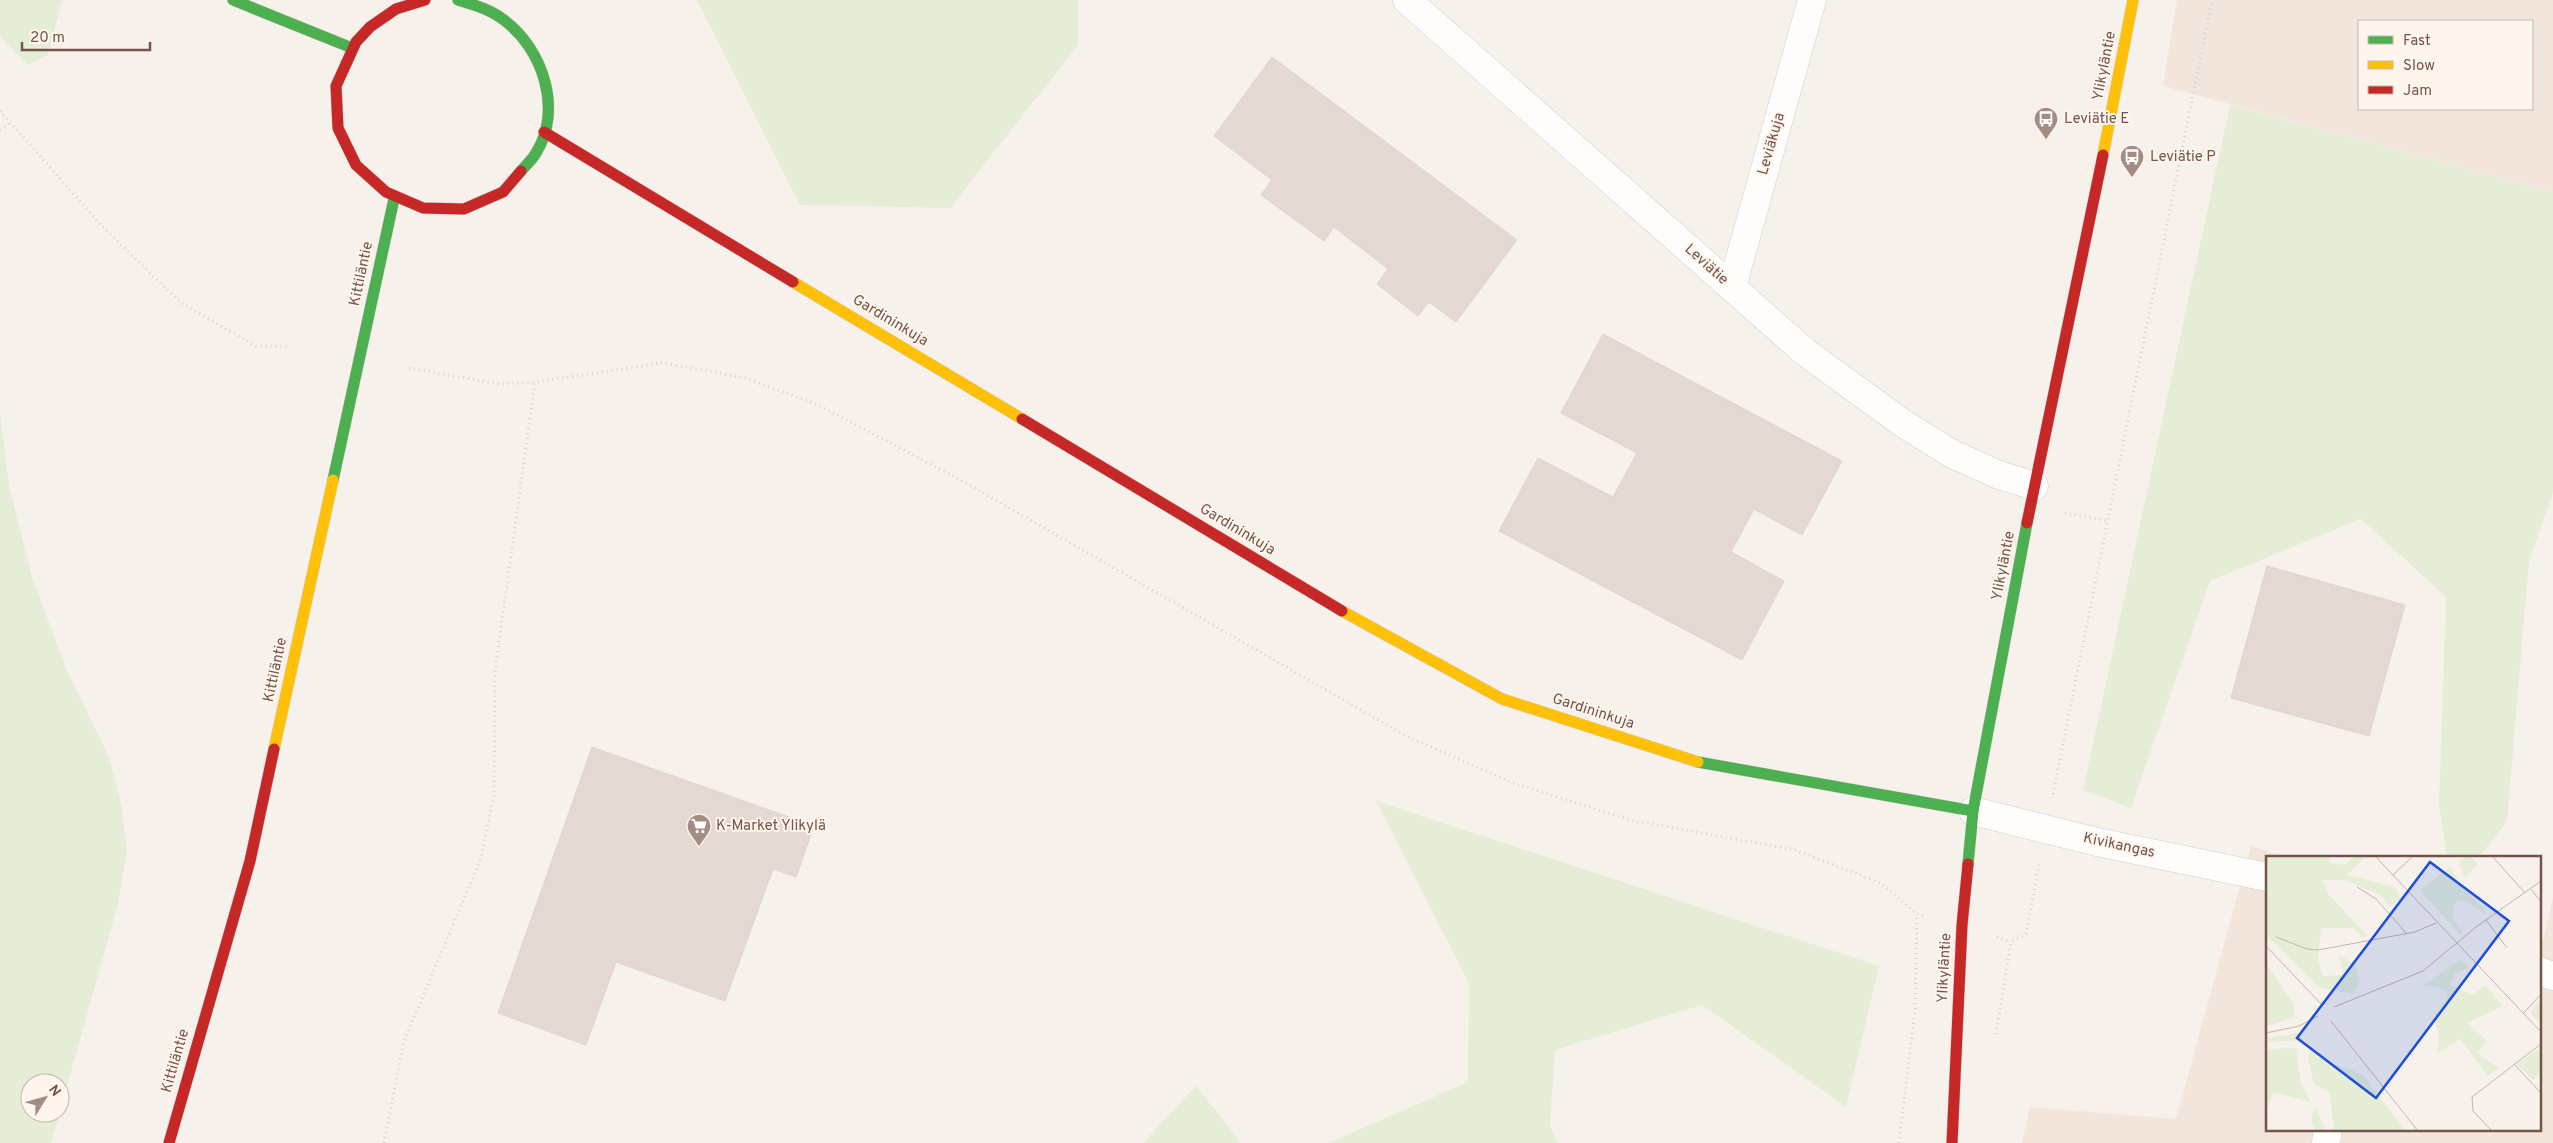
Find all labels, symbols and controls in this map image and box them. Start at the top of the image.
scale bar [22,20,150,52]
legend [2358,20,2533,110]
text: 20 m [30,29,65,48]
street label: Ylikyläntie [2089,30,2121,102]
text: Fast [2403,32,2431,51]
text: Slow [2403,57,2435,76]
text: Jam [2403,82,2432,101]
bus stop icon: Leviätie E [2033,106,2059,140]
place label: Leviätie E [2064,110,2129,129]
street label: Leviäkuja [1754,111,1790,177]
bus stop icon: Leviätie P [2119,144,2145,178]
place label: Leviätie P [2150,148,2216,167]
street label: Kittiläntie [346,240,378,308]
street label: Leviätie [1680,240,1732,290]
street label: Gardininkuja [849,291,931,351]
street label: Gardininkuja [1196,500,1278,560]
street label: Ylikyläntie [1988,530,2020,602]
street label: Kittiläntie [260,636,292,704]
street label: Gardininkuja [1550,690,1636,734]
supermarket icon: K-Market Ylikylä [686,813,712,847]
place label: K-Market Ylikylä [716,817,826,836]
street label: Kivikangas [2081,829,2157,863]
inset map [2266,856,2540,1130]
street label: Ylikyläntie [1934,932,1956,1004]
street label: Kittiläntie [158,1027,194,1095]
north arrow [20,1073,70,1123]
text: N [44,1082,64,1100]

